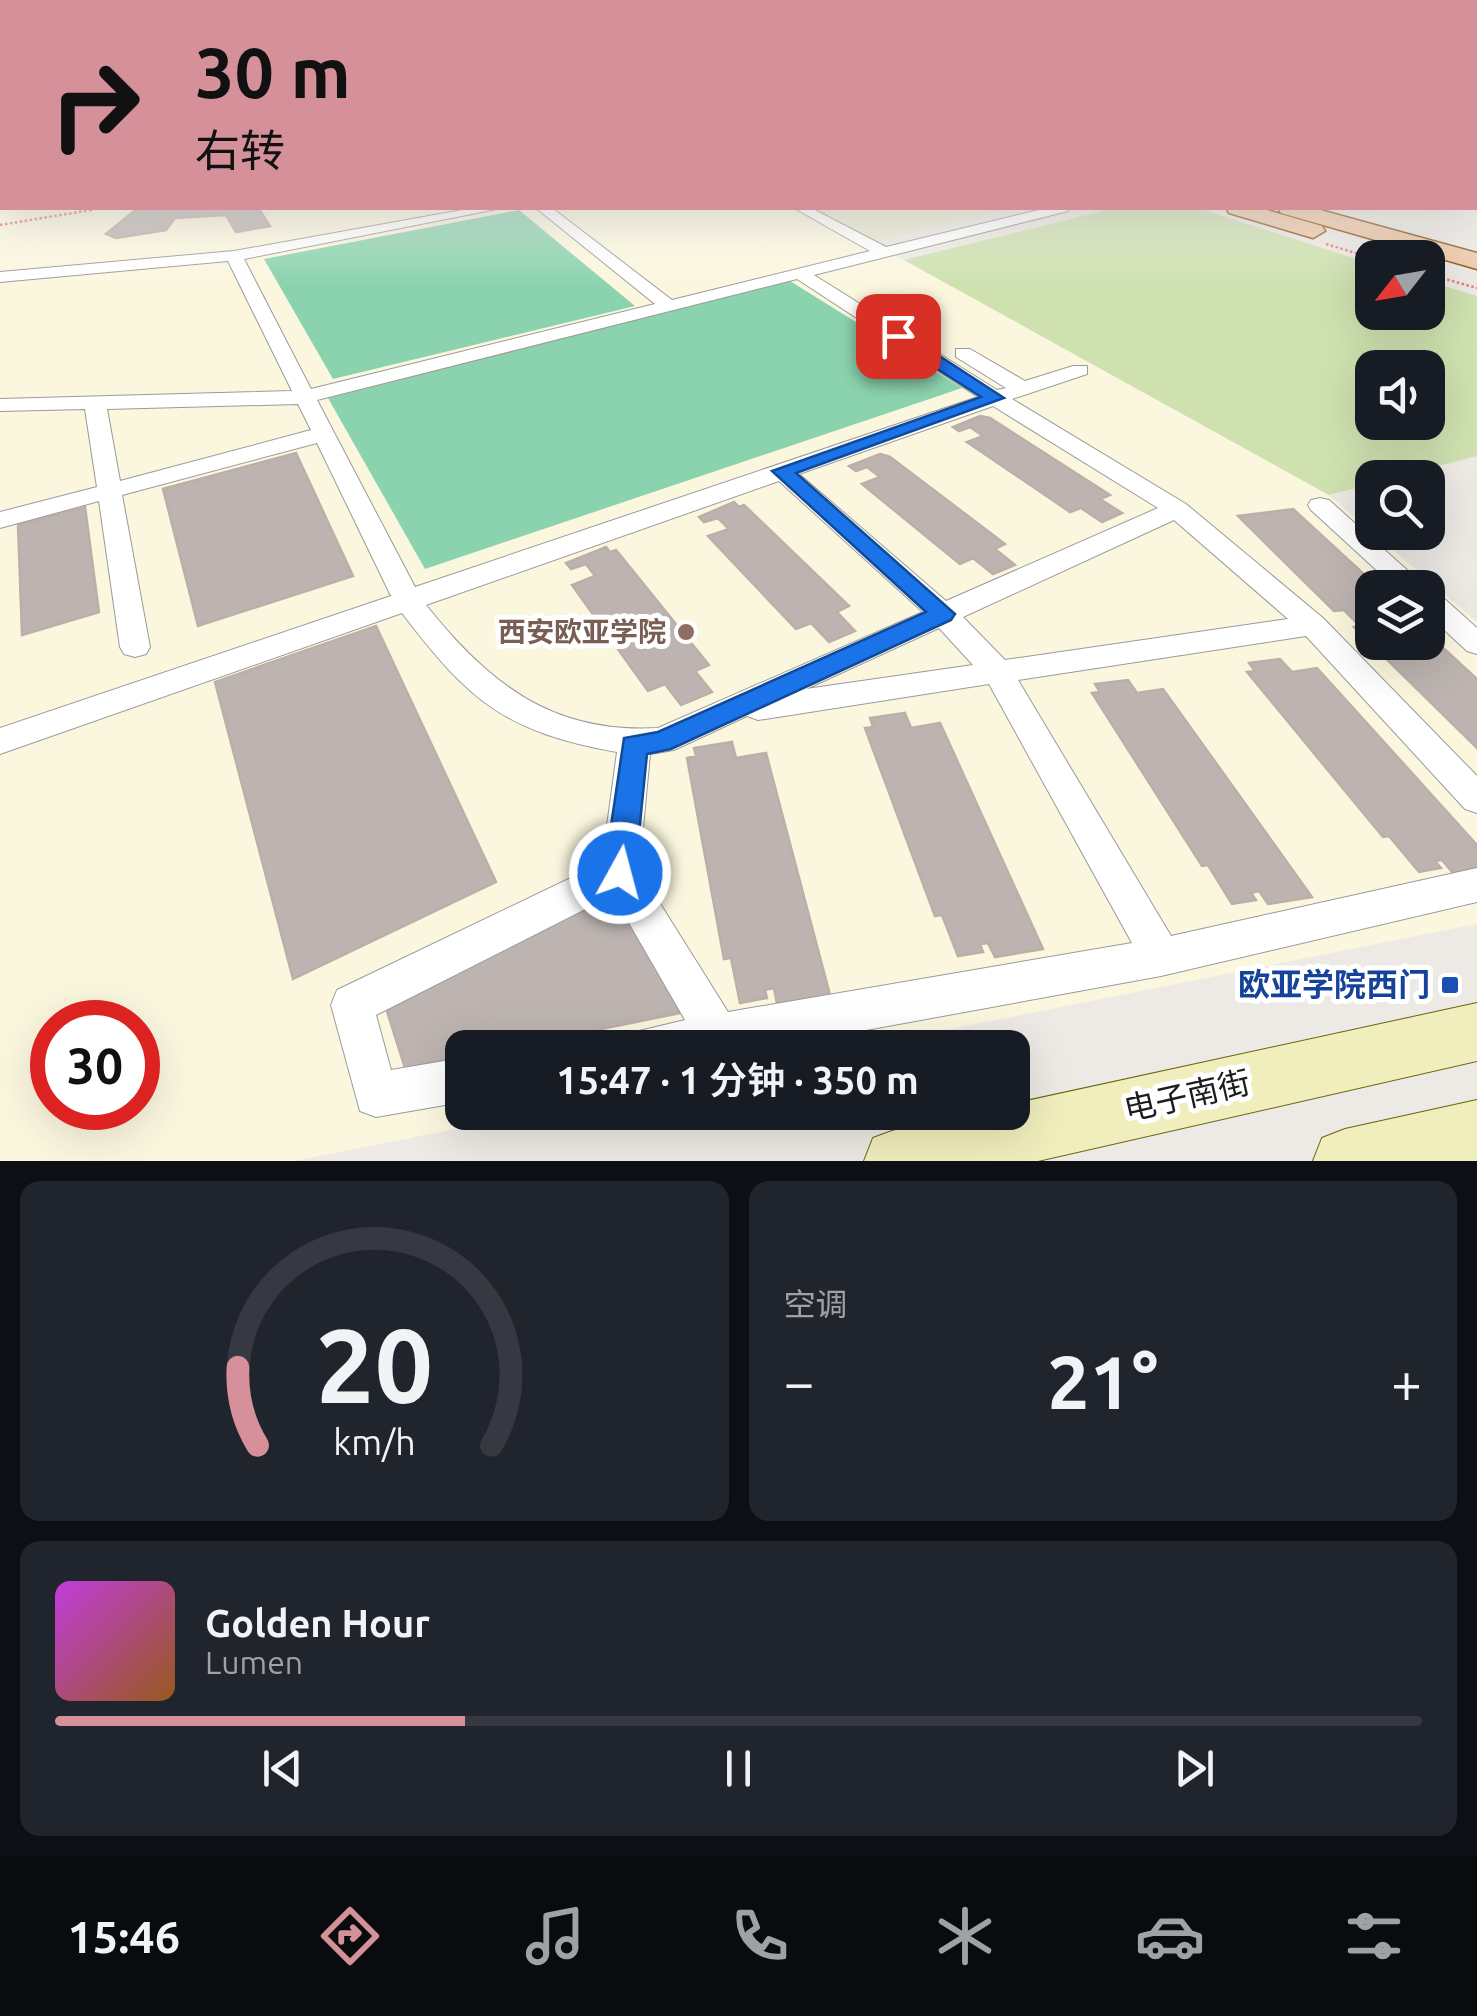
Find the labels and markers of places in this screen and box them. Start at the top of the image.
pin [856,294,941,379]
place label: 西安欧亚学院 [498,616,666,647]
marker: 西安欧亚学院 [675,621,697,643]
place label: 欧亚学院西门 [1238,966,1430,1002]
marker: 欧亚学院西门 [1439,974,1461,996]

